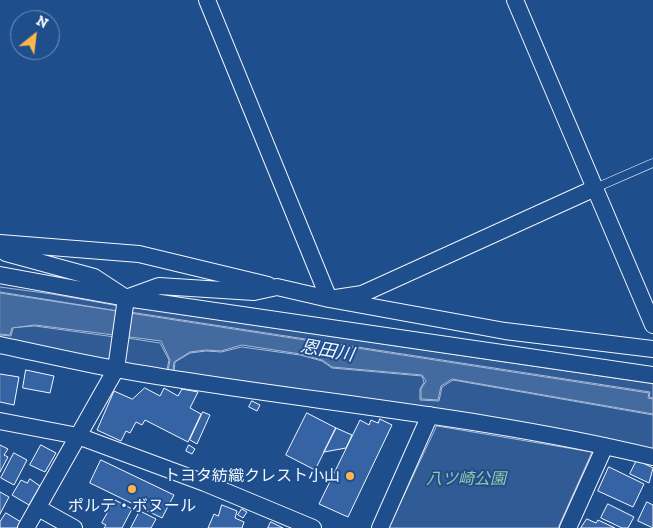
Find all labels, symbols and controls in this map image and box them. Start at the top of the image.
north arrow [10,10,60,60]
text: N [33,12,51,32]
water label: 恩田川 [299,336,355,366]
place label: トヨタ紡織クレスト小山 [164,466,340,486]
park label: 八ツ崎公園 [426,469,506,489]
marker: トヨタ紡織クレスト小山 [344,470,356,482]
marker: ポルテ・ボヌール [126,483,138,495]
place label: ポルテ・ボヌール [68,496,196,516]

